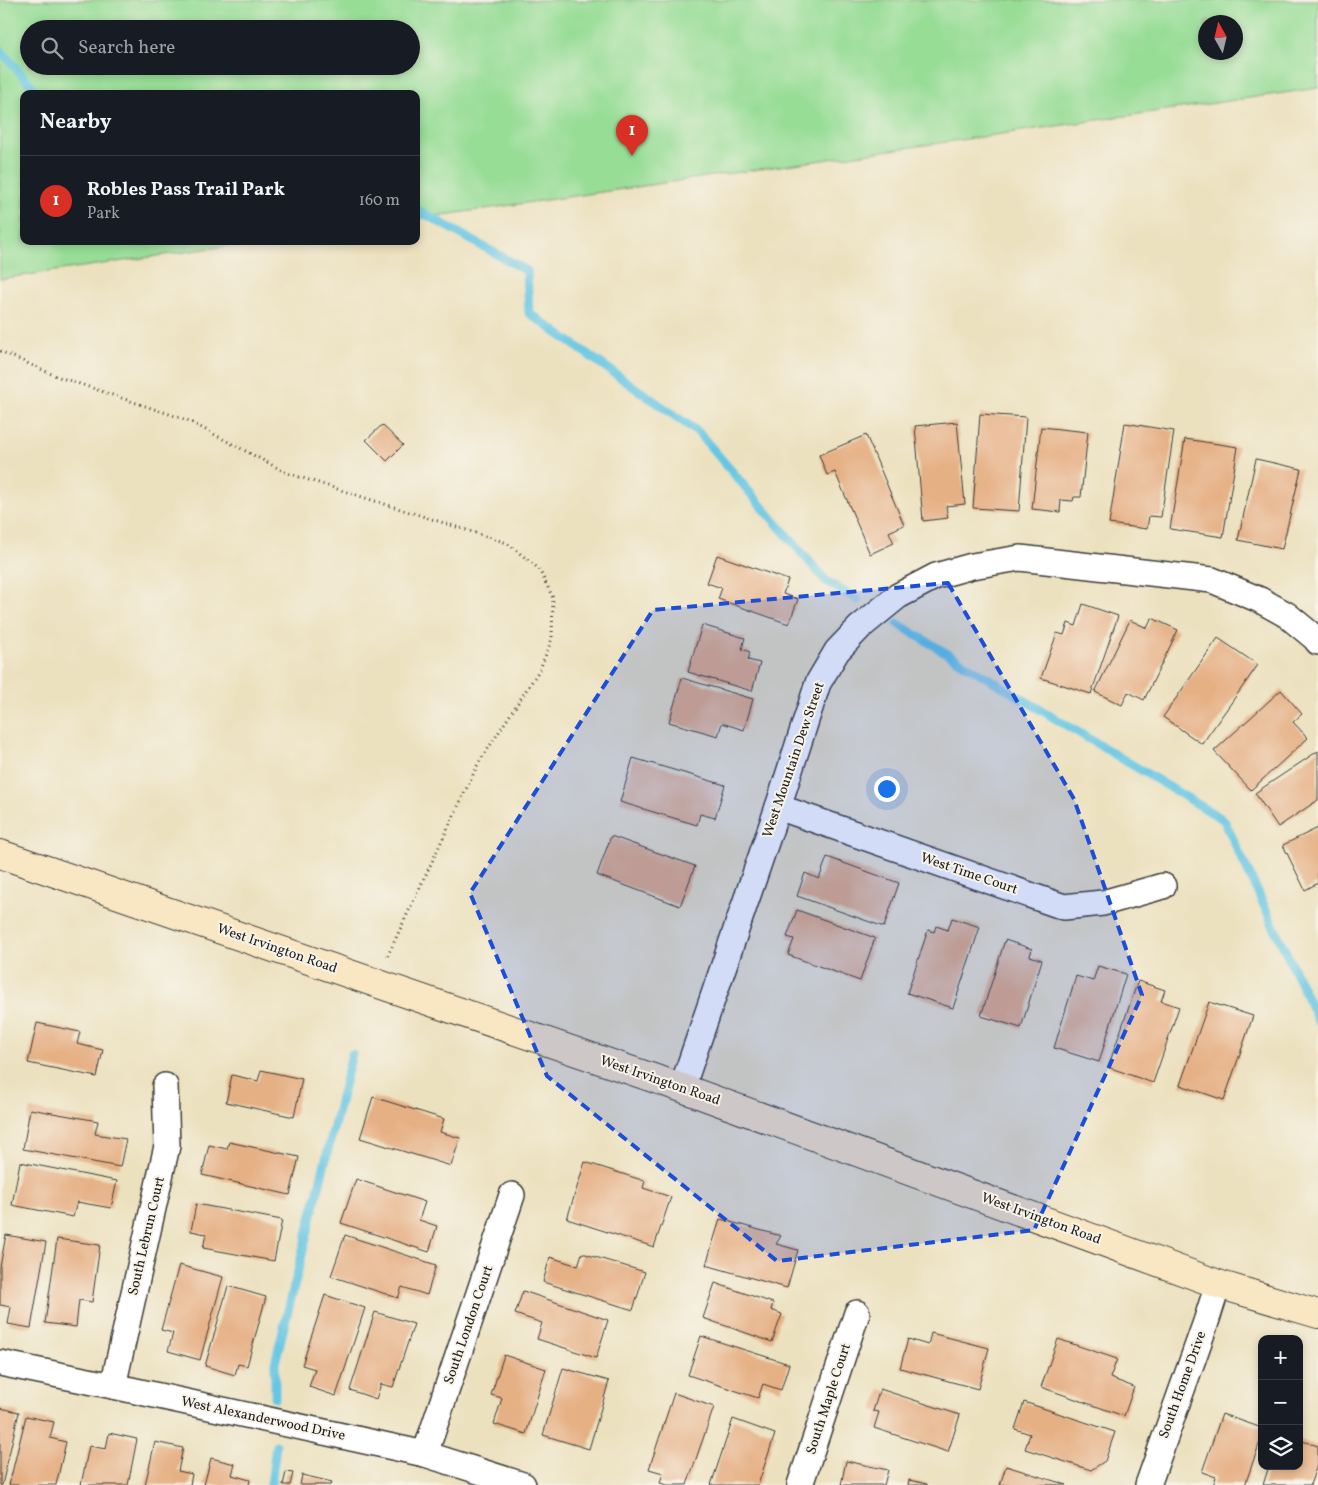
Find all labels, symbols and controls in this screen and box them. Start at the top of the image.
north arrow [1198,15,1243,60]
search box [20,20,420,75]
icon: search [38,34,66,62]
text: Search here [78,35,175,61]
text: Nearby [40,108,111,137]
pin: 1 [616,115,648,156]
text: Robles Pass Trail Park [87,177,285,203]
text: 1 [53,190,59,212]
text: 160 m [359,190,400,212]
text: Park [87,203,120,225]
street label: West Mountain Dew Street [758,679,830,840]
your location [874,776,900,802]
street label: West Time Court [918,848,1020,900]
street label: West Irvington Road [214,919,340,979]
street label: West Irvington Road [597,1051,723,1111]
street label: South Lebrun Court [124,1175,170,1297]
street label: West Irvington Road [978,1188,1104,1250]
street label: South London Court [440,1263,498,1387]
street label: South Home Drive [1155,1328,1211,1441]
map controls [1258,1335,1303,1470]
button: + [1258,1335,1303,1380]
street label: South Maple Court [802,1341,856,1457]
button: − [1258,1380,1303,1425]
street label: West Alexanderwood Drive [179,1392,347,1446]
button: layers [1258,1425,1303,1470]

